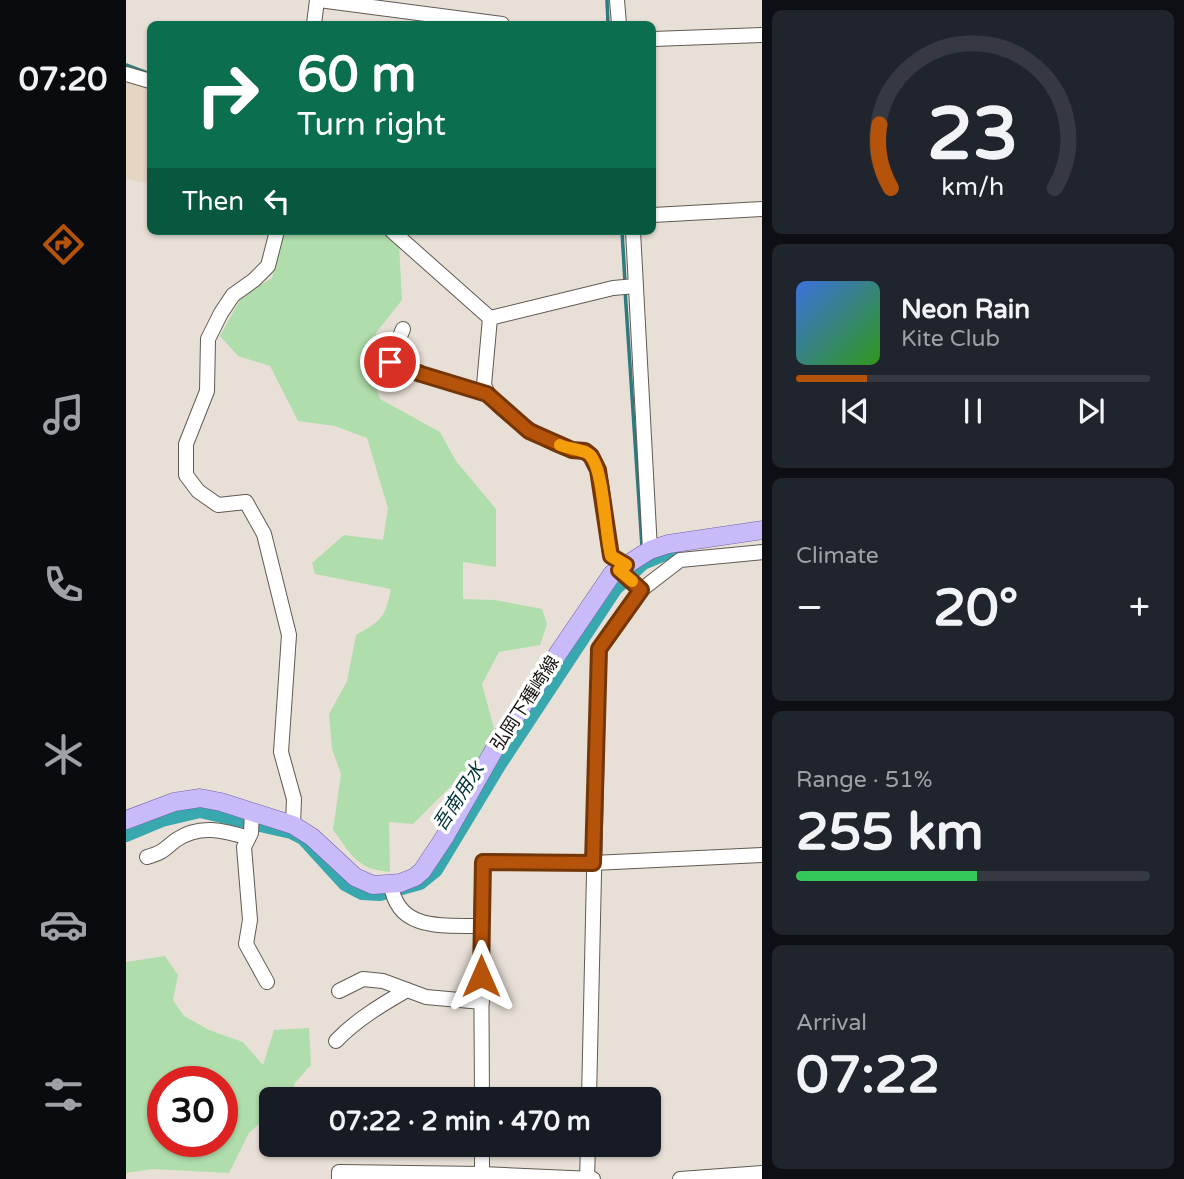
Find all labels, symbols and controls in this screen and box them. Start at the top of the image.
text: 60 m [297,46,416,105]
icon: right [182,49,273,140]
text: 07:20 [19,61,107,99]
text: 23 [927,91,1019,179]
text: Turn right [297,106,446,144]
text: km/h [942,172,1004,202]
icon: left [258,182,296,220]
text: Then [182,186,244,217]
icon: directions [39,220,88,269]
text: Neon Rain [901,294,1030,325]
text: Kite Club [901,325,1000,353]
pin [360,332,420,392]
icon: arrive [371,343,409,381]
icon: music [39,390,88,439]
icon: previous [836,392,874,430]
icon: pause [954,392,992,430]
icon: next [1072,392,1110,430]
text: Climate [796,542,879,570]
icon: phone [39,560,88,609]
text: 20° [933,577,1018,640]
text: − [796,585,823,631]
text: + [1129,585,1150,631]
street label: 弘岡下種崎線 [486,652,564,754]
icon: climate [39,730,88,779]
water label: 吾南用水 [429,757,490,835]
text: Range · 51% [796,766,932,794]
text: 255 km [796,801,984,864]
icon: car [39,900,88,949]
position arrow [444,939,518,1013]
text: Arrival [796,1009,867,1037]
text: 07:22 [796,1044,940,1107]
speed limit sign: 30 [147,1066,238,1157]
icon: filters [39,1070,88,1119]
text: 07:22 · 2 min · 470 m [329,1106,591,1137]

